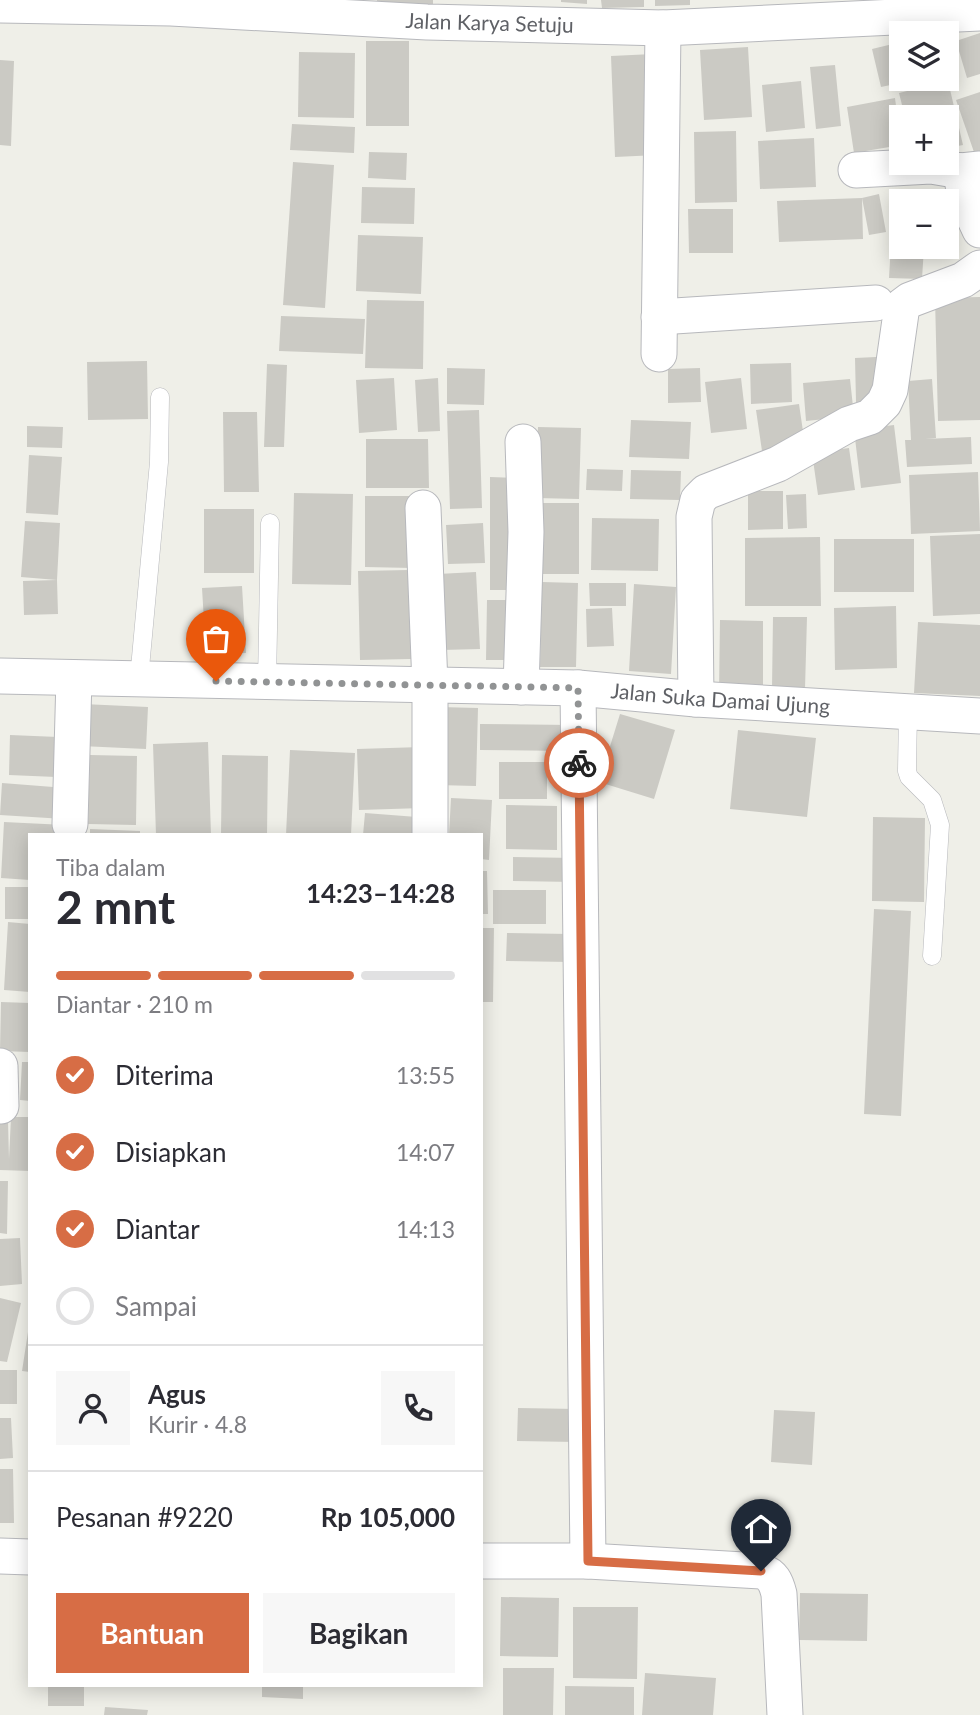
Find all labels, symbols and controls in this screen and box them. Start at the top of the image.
street label: Jalan Karya Setuju [405,7,574,37]
map controls [889,21,959,259]
button: layers [889,21,959,91]
button: + [889,105,959,175]
button: − [889,189,959,259]
pin [186,609,246,681]
icon: bag [197,620,235,658]
street label: Jalan Suka Damai Ujung [610,677,831,718]
courier [544,728,614,798]
icon: bike [560,744,598,782]
text: Tiba dalam [56,853,165,881]
text: 14:23–14:28 [306,877,455,909]
text: 2 mnt [56,879,175,934]
text: Diantar · 210 m [56,990,213,1018]
icon: check [56,1056,94,1094]
text: Diterima [115,1059,214,1091]
text: 13:55 [396,1061,455,1089]
icon: check [56,1133,94,1171]
text: Disiapkan [115,1136,226,1168]
text: 14:07 [396,1138,455,1166]
icon: check [56,1210,94,1248]
text: Diantar [115,1213,200,1245]
text: 14:13 [396,1215,455,1243]
text: Sampai [115,1290,197,1322]
button: person [56,1371,130,1445]
button: phone [381,1371,455,1445]
text: Agus [148,1378,206,1410]
text: Kurir · 4.8 [148,1410,247,1438]
pin [731,1499,791,1571]
text: Pesanan #9220 [56,1501,233,1533]
text: Rp 105,000 [321,1501,455,1533]
icon: home [742,1510,780,1548]
button: Bantuan [56,1593,249,1673]
button: Bagikan [263,1593,455,1673]

